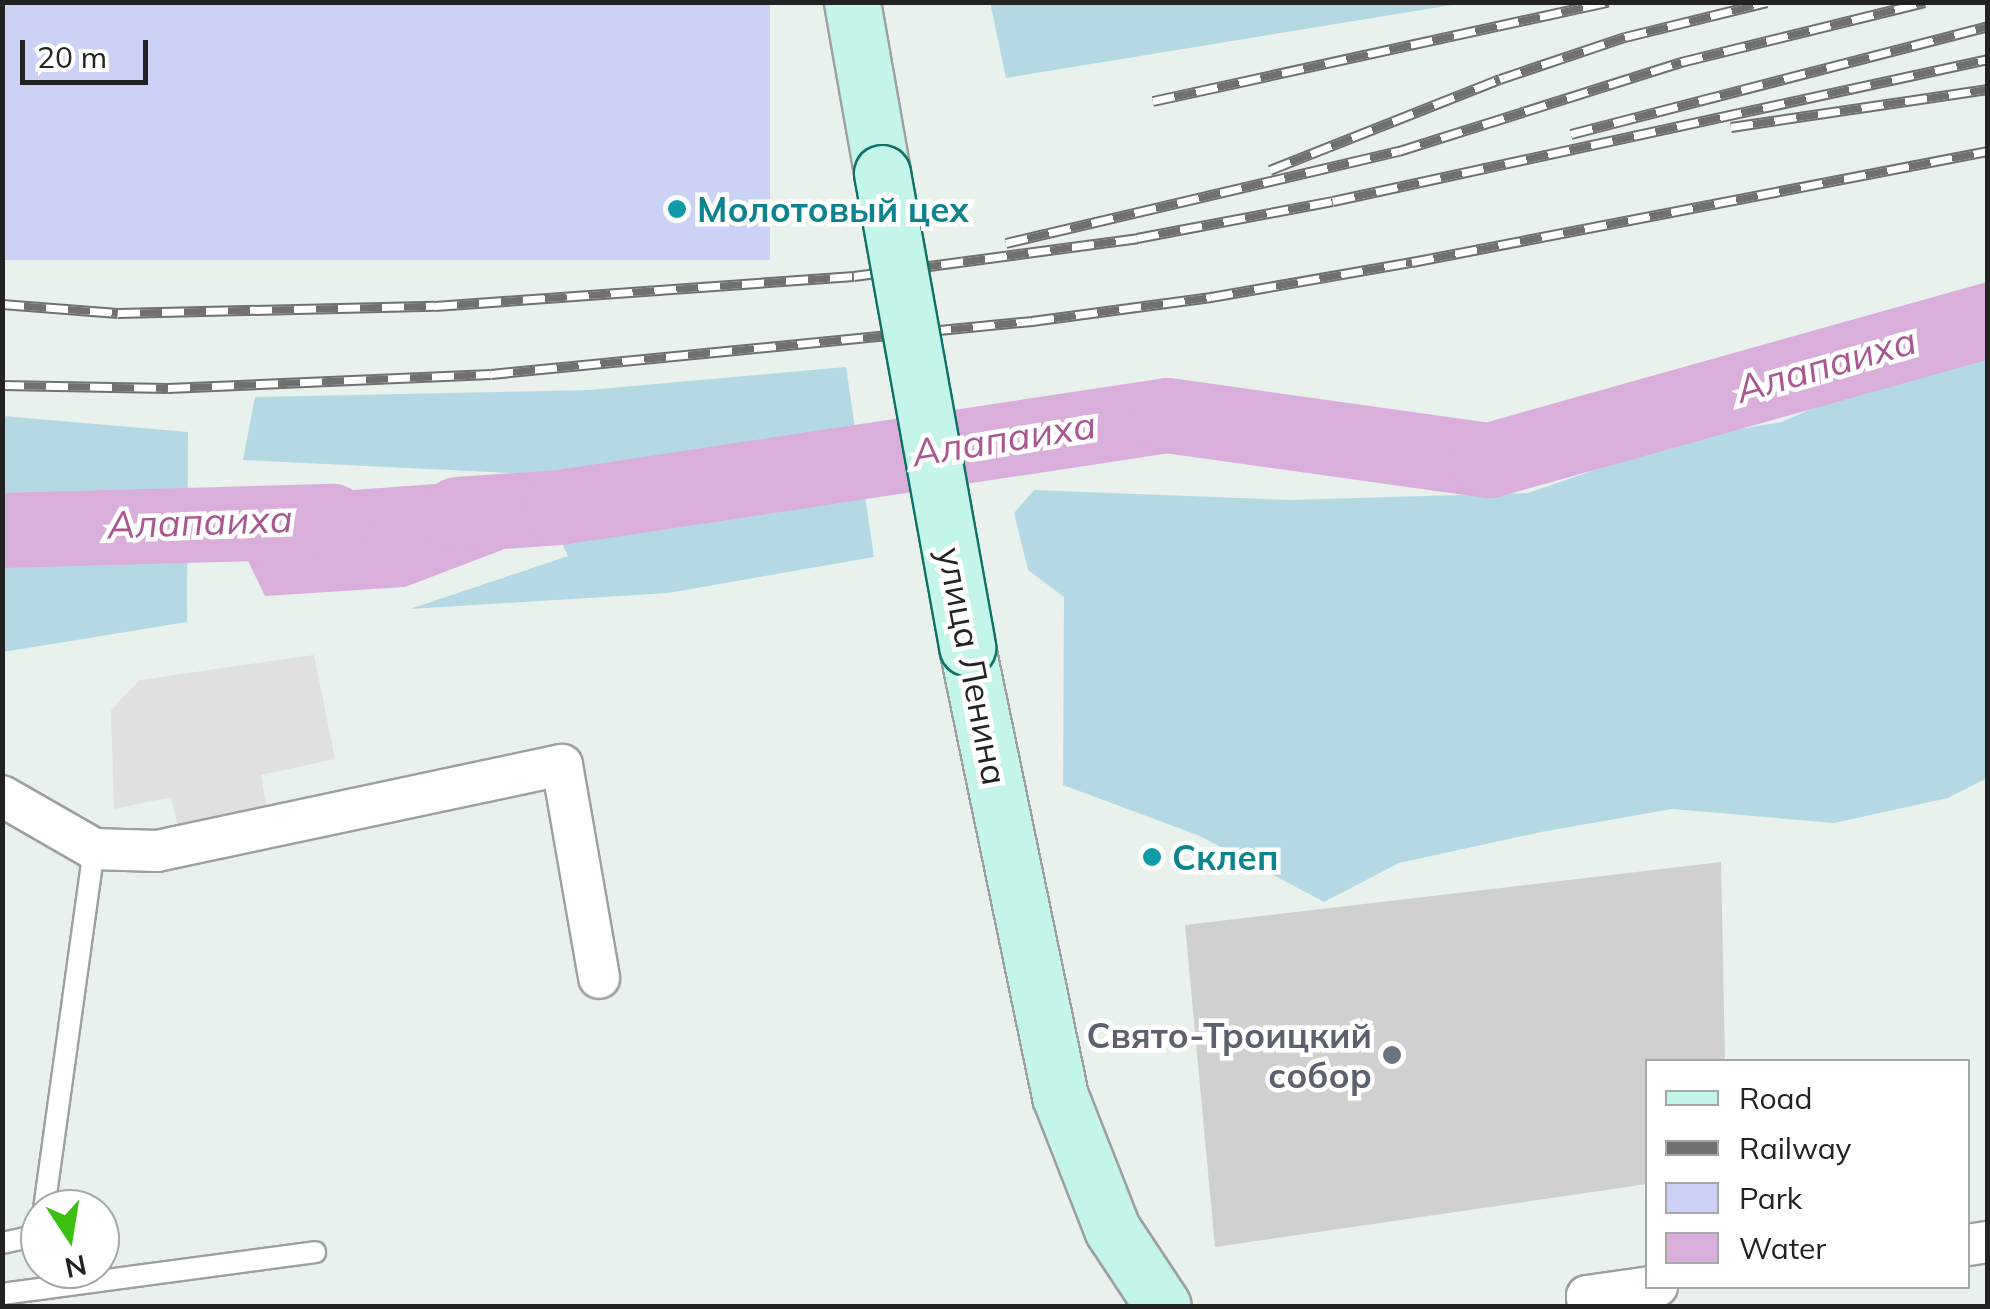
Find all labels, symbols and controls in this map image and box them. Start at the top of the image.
scale bar [25,20,152,82]
text: 20 m [37,38,107,76]
place label: Молотовый цех [697,188,969,230]
marker: Молотовый цех [666,198,688,220]
water label: Алапаиха [1731,318,1921,412]
water label: Алапаиха [909,402,1099,476]
water label: Алапаиха [107,496,293,548]
street label: улица Ленина [929,544,1017,788]
place label: Склеп [1172,836,1278,878]
marker: Склеп [1141,846,1163,868]
place label: Свято-Троицкий собор [1087,1014,1372,1096]
marker: Свято-Троицкий собор [1381,1044,1403,1066]
legend [1645,1059,1970,1289]
text: Road [1739,1079,1813,1117]
text: Railway [1739,1129,1852,1167]
text: Park [1739,1179,1802,1217]
north arrow [20,1189,120,1289]
text: Water [1739,1229,1826,1267]
text: N [62,1248,90,1286]

